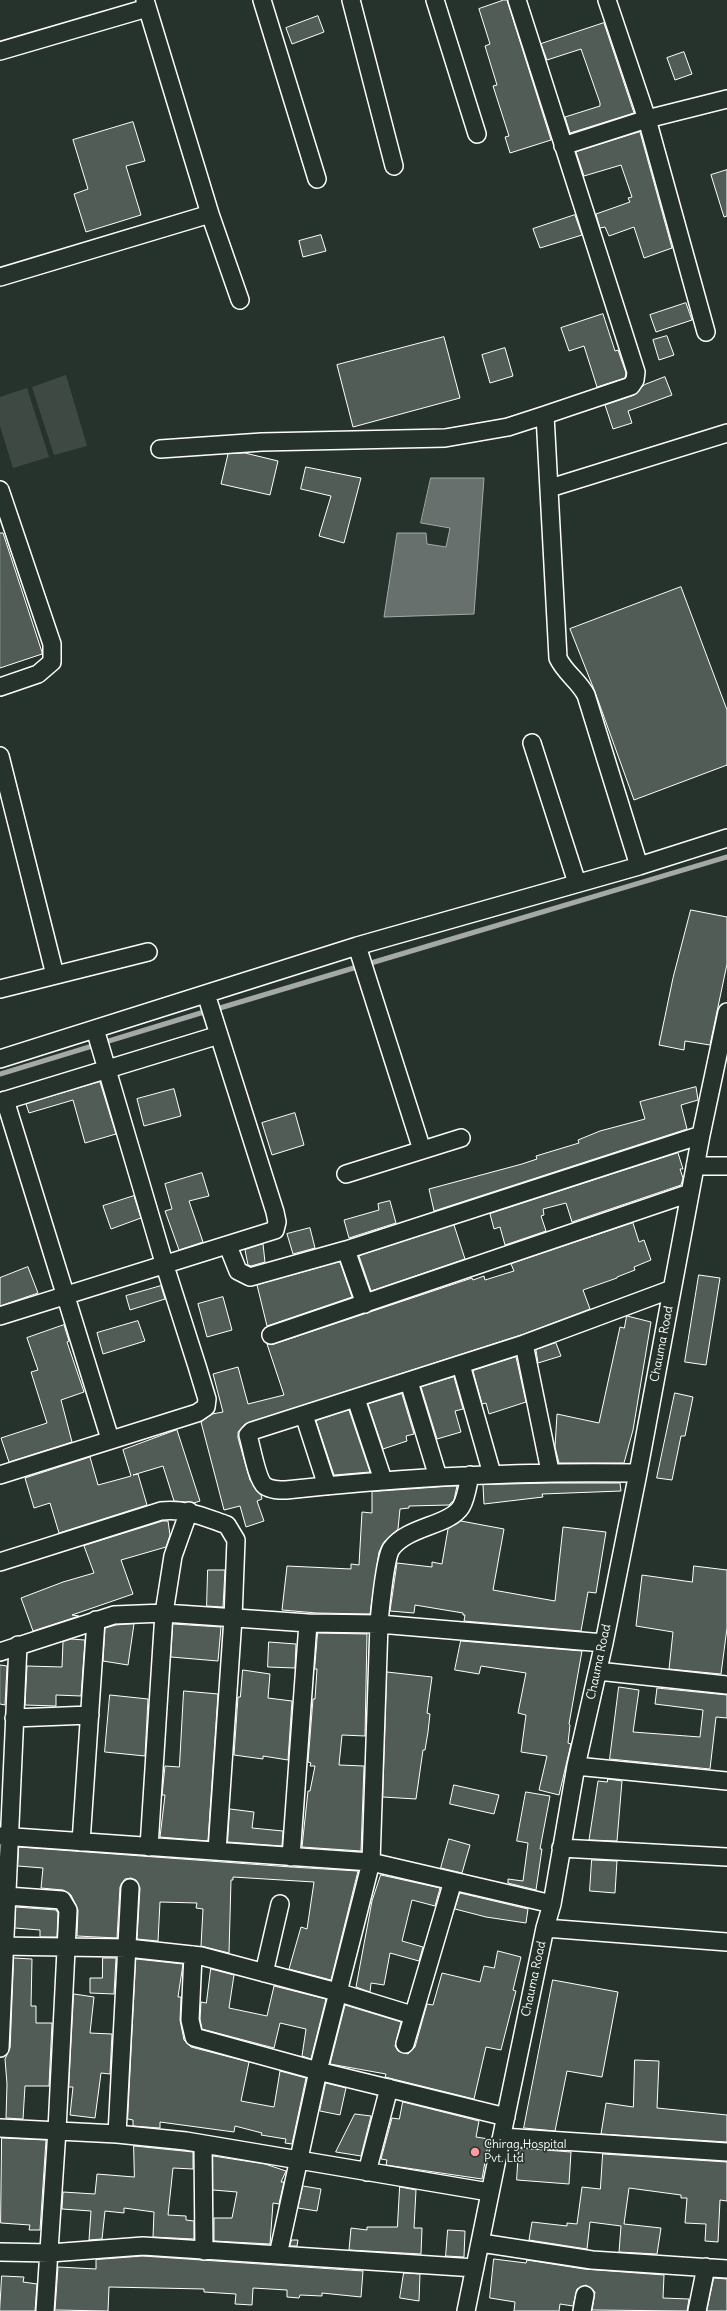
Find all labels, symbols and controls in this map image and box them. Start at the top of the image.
street label: Chauma Road [648,1305,676,1383]
street label: Chauma Road [584,1623,614,1701]
street label: Chauma Road [519,1940,549,2018]
place label: Chirag Hospital Pvt. Ltd [484,2138,567,2166]
marker: Chirag Hospital Pvt. Ltd [469,2146,481,2158]

